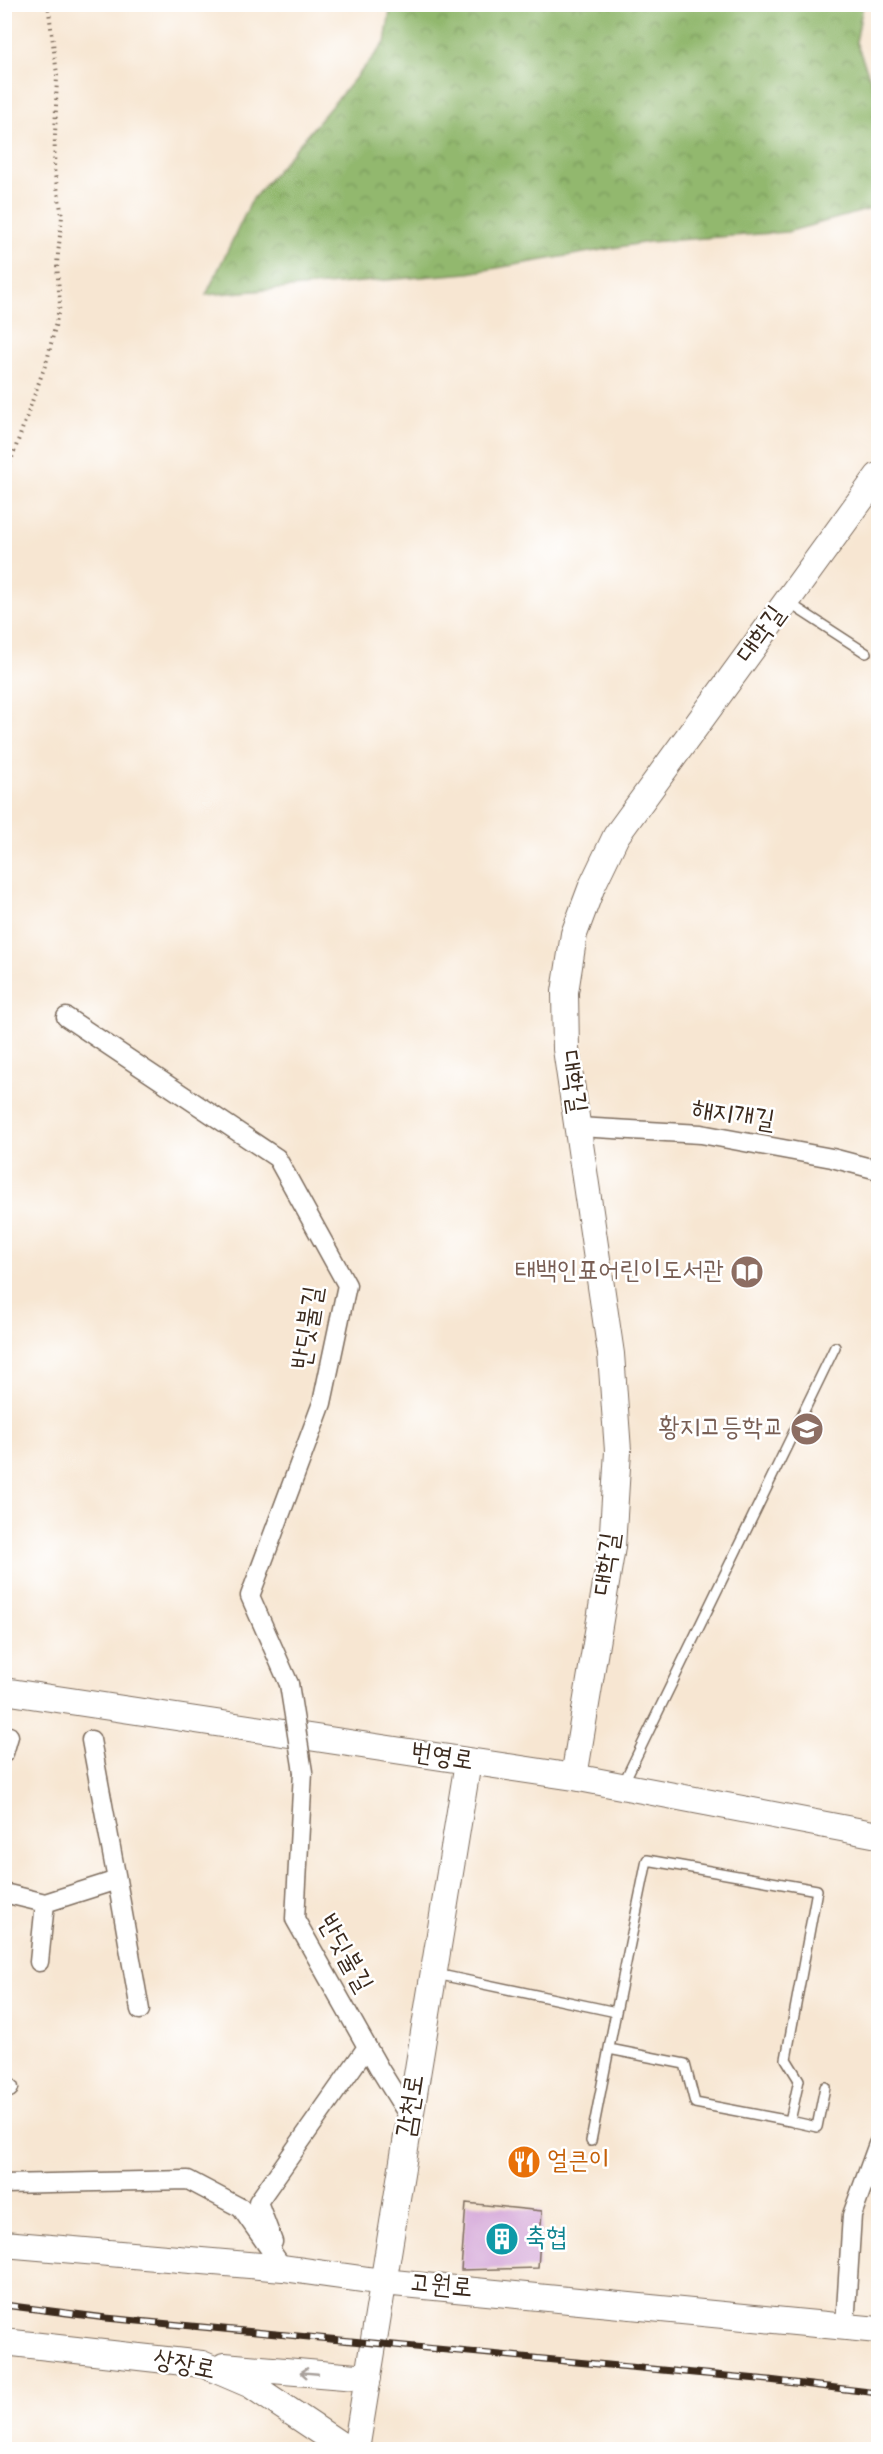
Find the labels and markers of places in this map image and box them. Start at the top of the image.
place label: 태백인표어린이도서관 [515,1253,724,1291]
library icon: 태백인표어린이도서관 [729,1254,765,1290]
place label: 황지고등학교 [658,1410,784,1448]
school or university icon: 황지고등학교 [789,1411,825,1447]
place label: 얼큰이 [547,2143,610,2181]
restaurant icon: 얼큰이 [506,2144,542,2180]
place label: 축협 [525,2220,567,2258]
building icon: 축협 [484,2221,520,2257]

